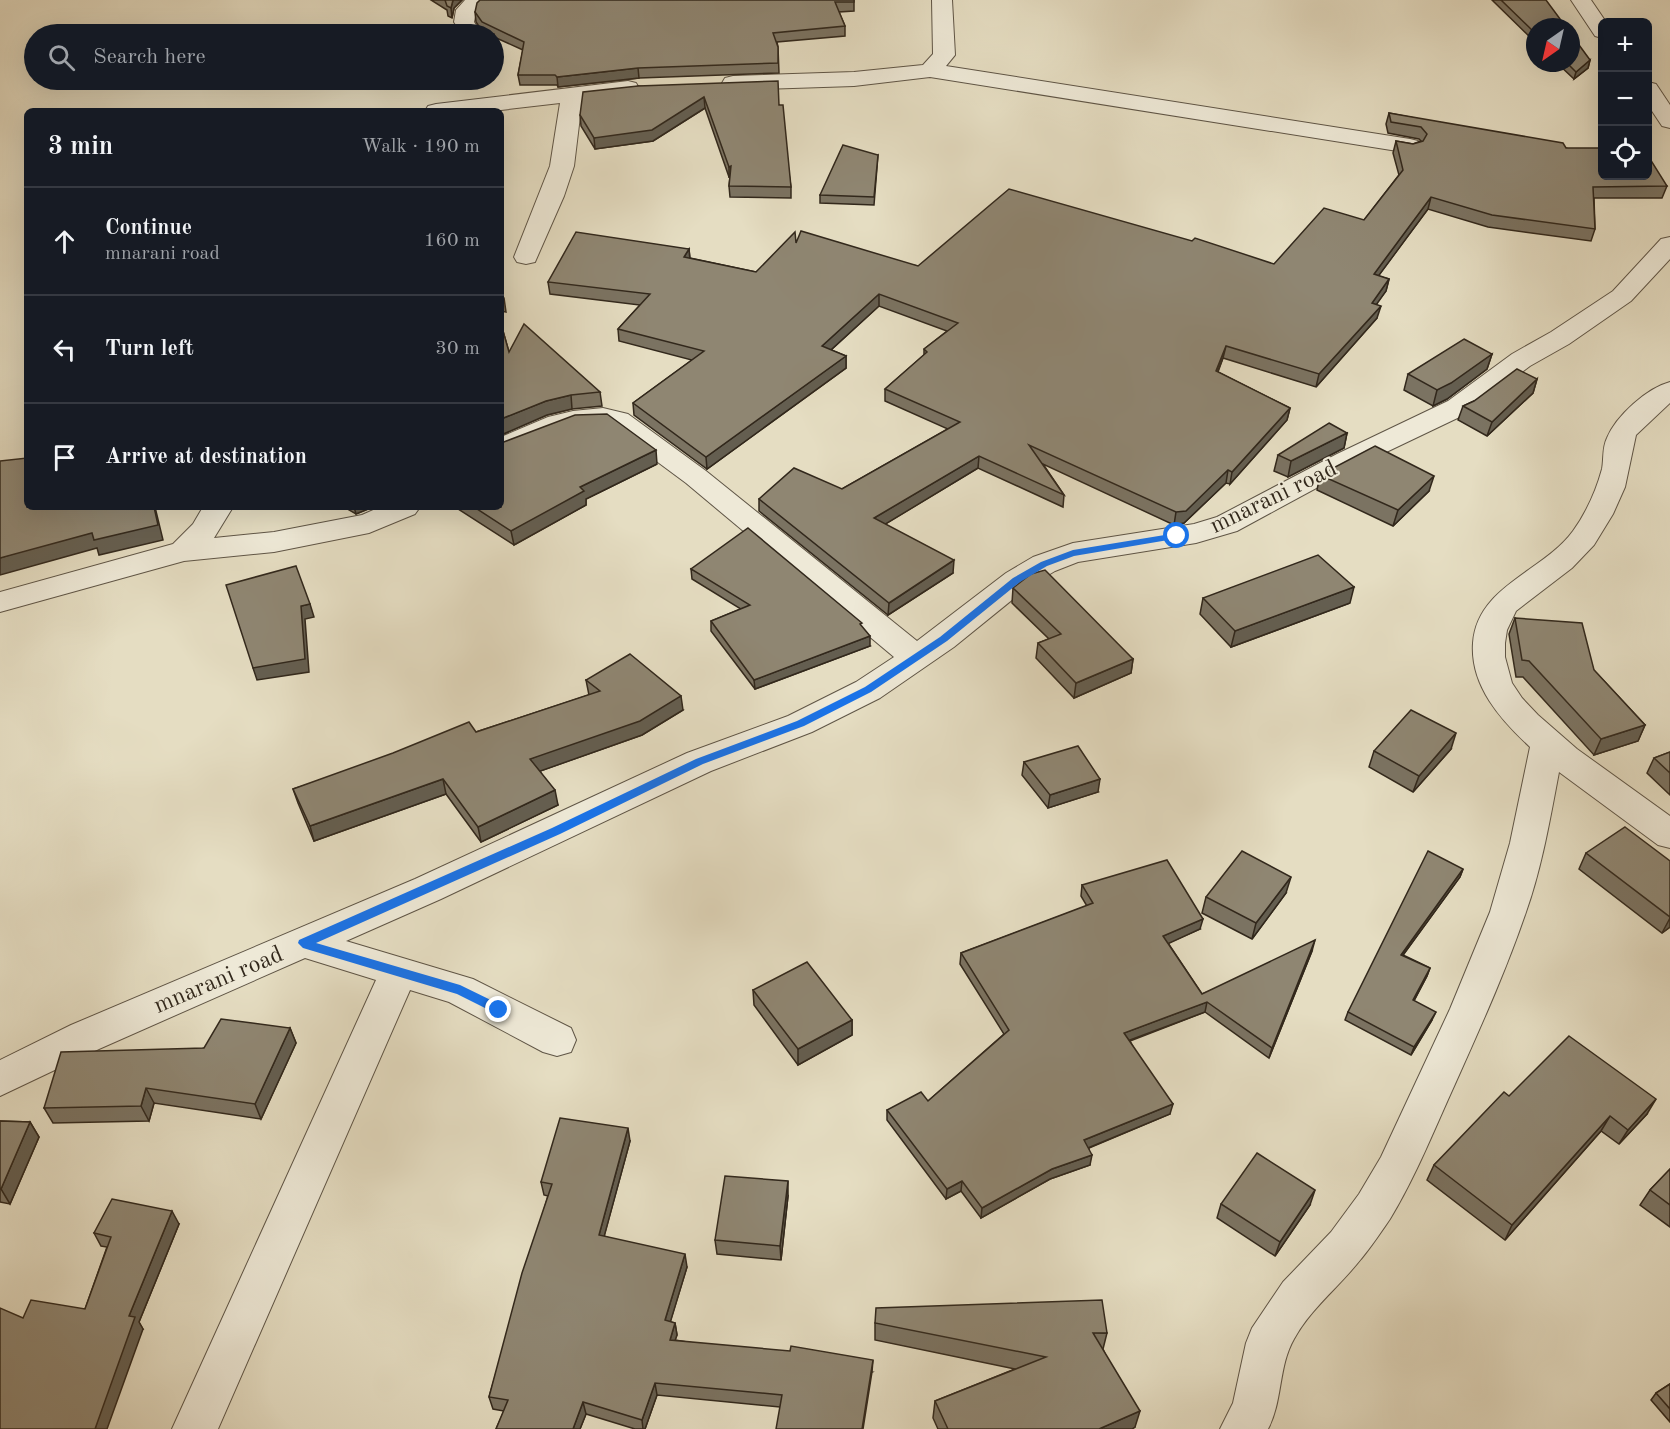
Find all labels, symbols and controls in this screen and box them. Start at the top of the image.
north arrow [1526,18,1580,72]
map controls [1598,18,1652,180]
button: + [1598,18,1652,72]
search box [24,24,504,90]
icon: search [45,41,78,74]
text: Search here [93,46,206,68]
button: − [1598,72,1652,126]
button: locate [1598,126,1652,180]
text: 3 min [48,134,113,160]
text: Walk · 190 m [361,137,480,157]
text: Continue [105,217,192,239]
icon: ahead [48,225,81,258]
text: 160 m [424,231,480,251]
text: mnarani road [105,244,220,264]
icon: left [48,333,81,366]
text: Turn left [105,338,194,360]
text: 30 m [435,339,480,359]
icon: arrive [48,441,81,474]
text: Arrive at destination [105,446,307,468]
street label: mnarani road [1207,457,1341,539]
route start [1163,522,1189,548]
street label: mnarani road [151,943,287,1019]
route end [485,996,511,1022]

